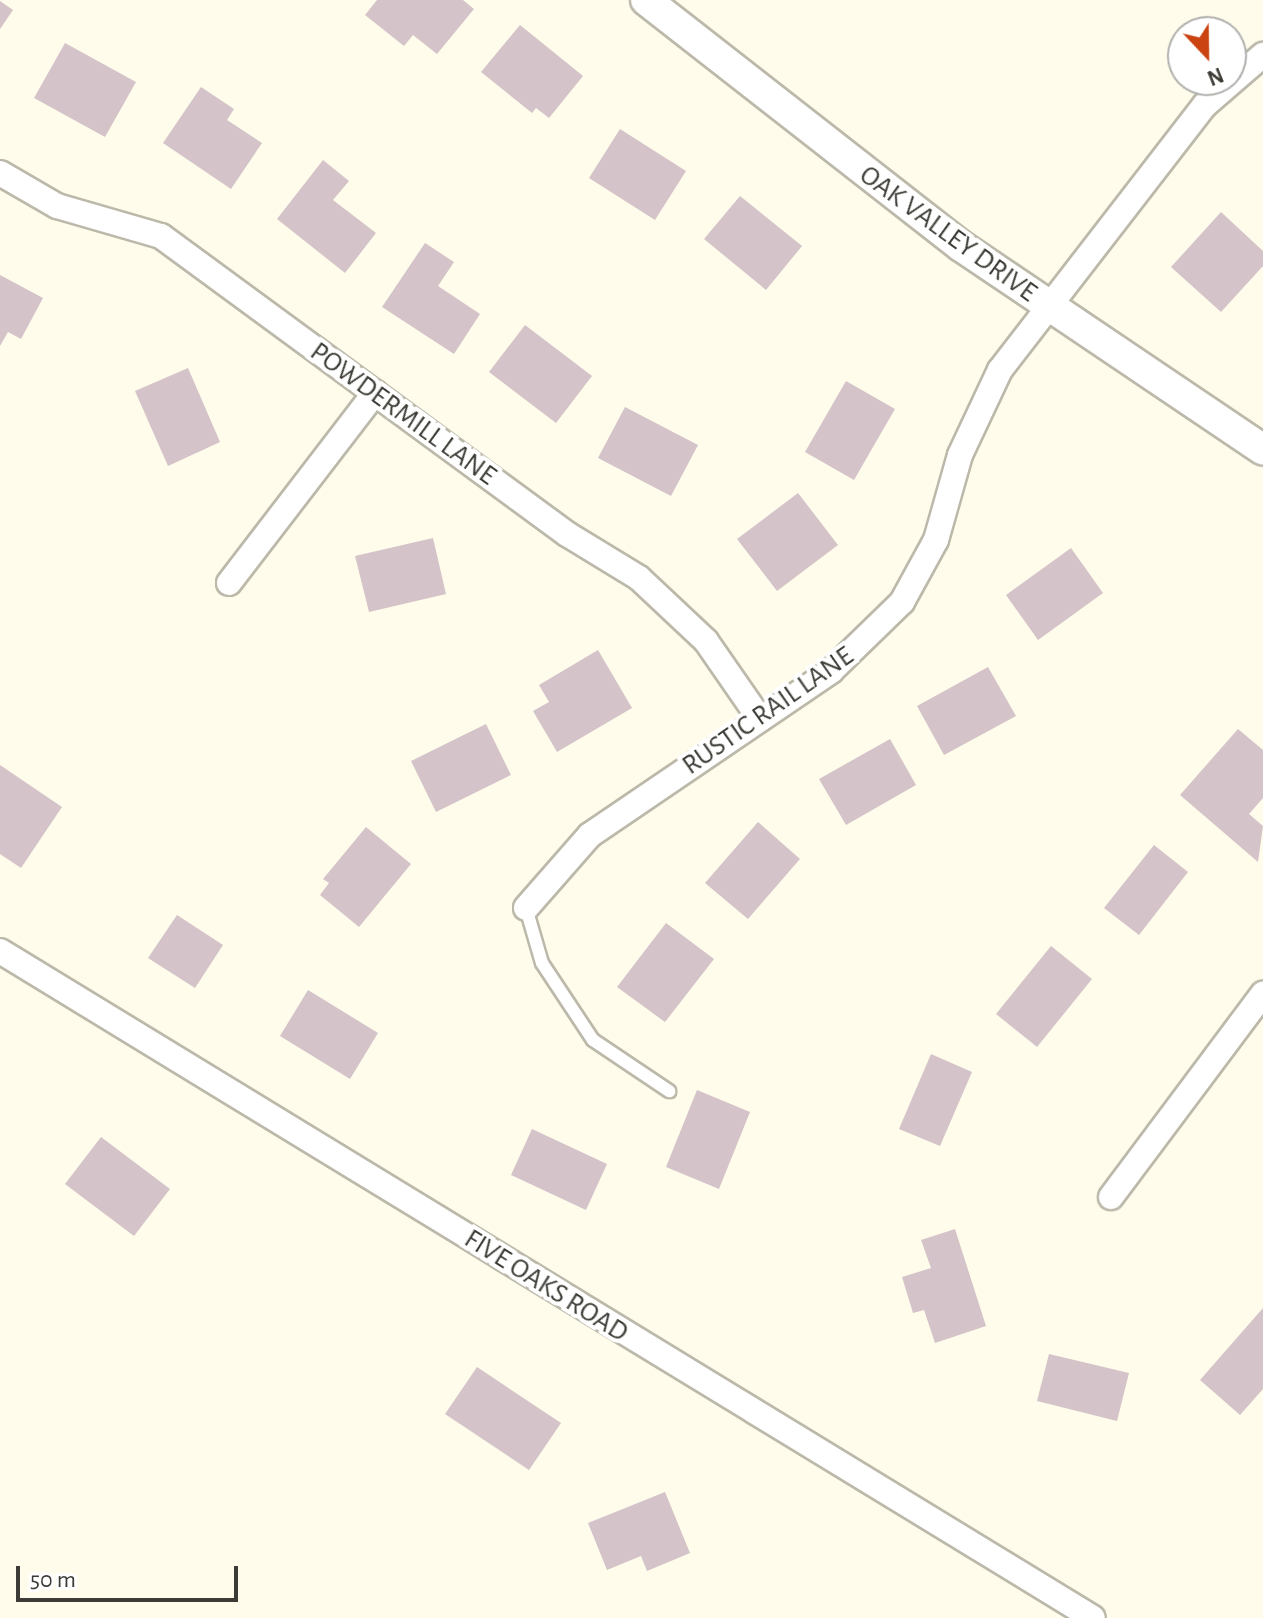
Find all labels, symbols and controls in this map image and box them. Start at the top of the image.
north arrow [1167,16,1247,96]
text: N [1204,63,1226,89]
street label: OAK VALLEY DRIVE [853,158,1043,310]
street label: POWDERMILL LANE [303,335,503,493]
street label: RUSTIC RAIL LANE [676,640,860,782]
street label: FIVE OAKS ROAD [458,1222,634,1350]
scale bar [20,1550,242,1600]
text: 50 m [30,1568,76,1592]

